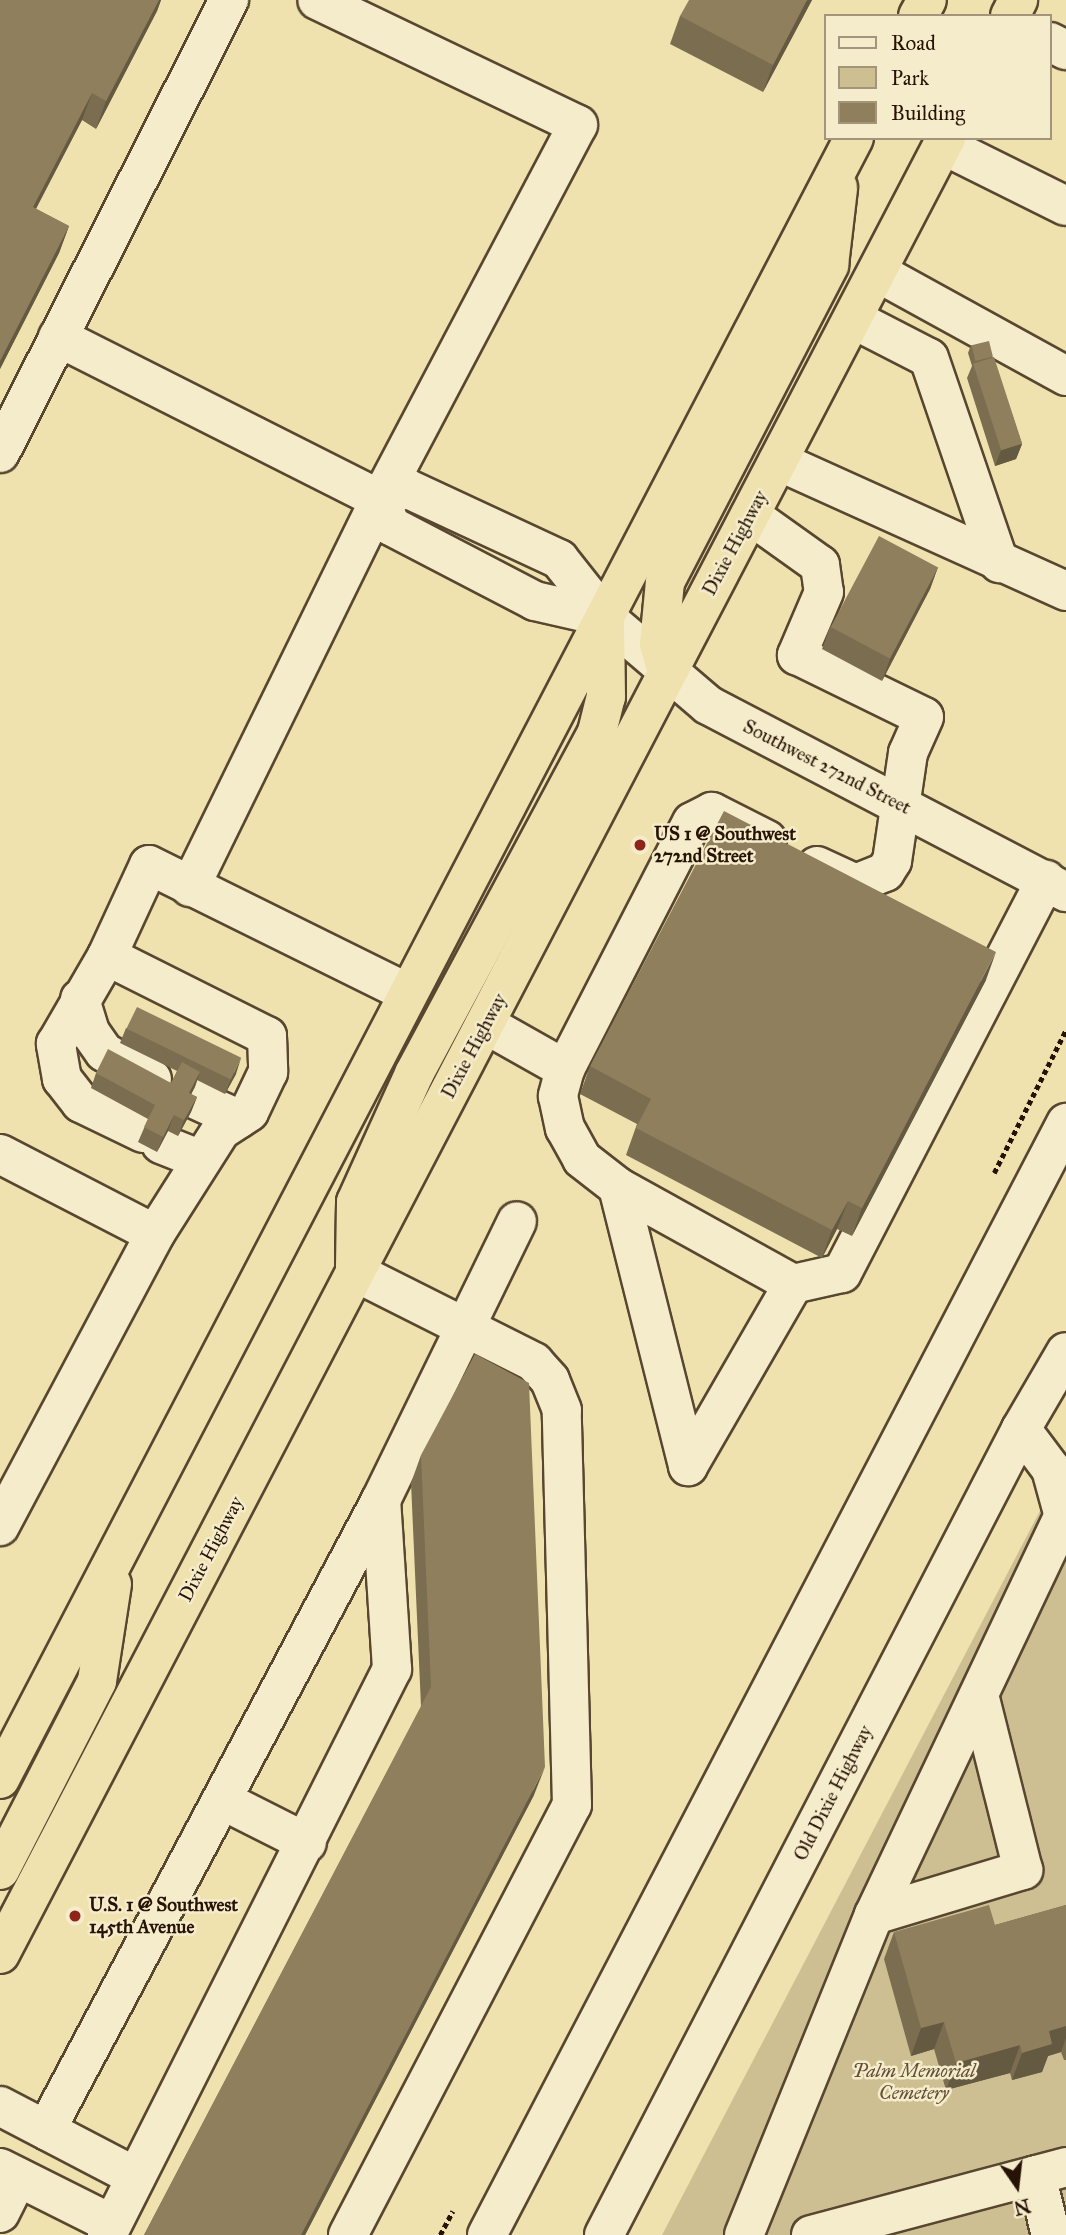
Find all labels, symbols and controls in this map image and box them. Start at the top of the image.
legend [824,14,1052,140]
text: Road [891,30,936,56]
text: Park [891,65,929,91]
text: Building [891,100,965,126]
street label: Dixie Highway [698,487,772,599]
street label: Southwest 272nd Street [739,715,915,819]
place label: US 1 @ Southwest 272nd Street [654,823,796,867]
marker: US 1 @ Southwest 272nd Street [632,837,648,853]
street label: Dixie Highway [437,990,511,1102]
street label: Dixie Highway [174,1493,248,1605]
street label: Old Dixie Highway [789,1721,877,1865]
place label: U.S. 1 @ Southwest 145th Avenue [89,1894,238,1938]
marker: U.S. 1 @ Southwest 145th Avenue [67,1908,83,1924]
park label: Palm Memorial Cemetery [853,2060,975,2104]
north arrow [982,2151,1052,2221]
text: N [1012,2194,1033,2220]

